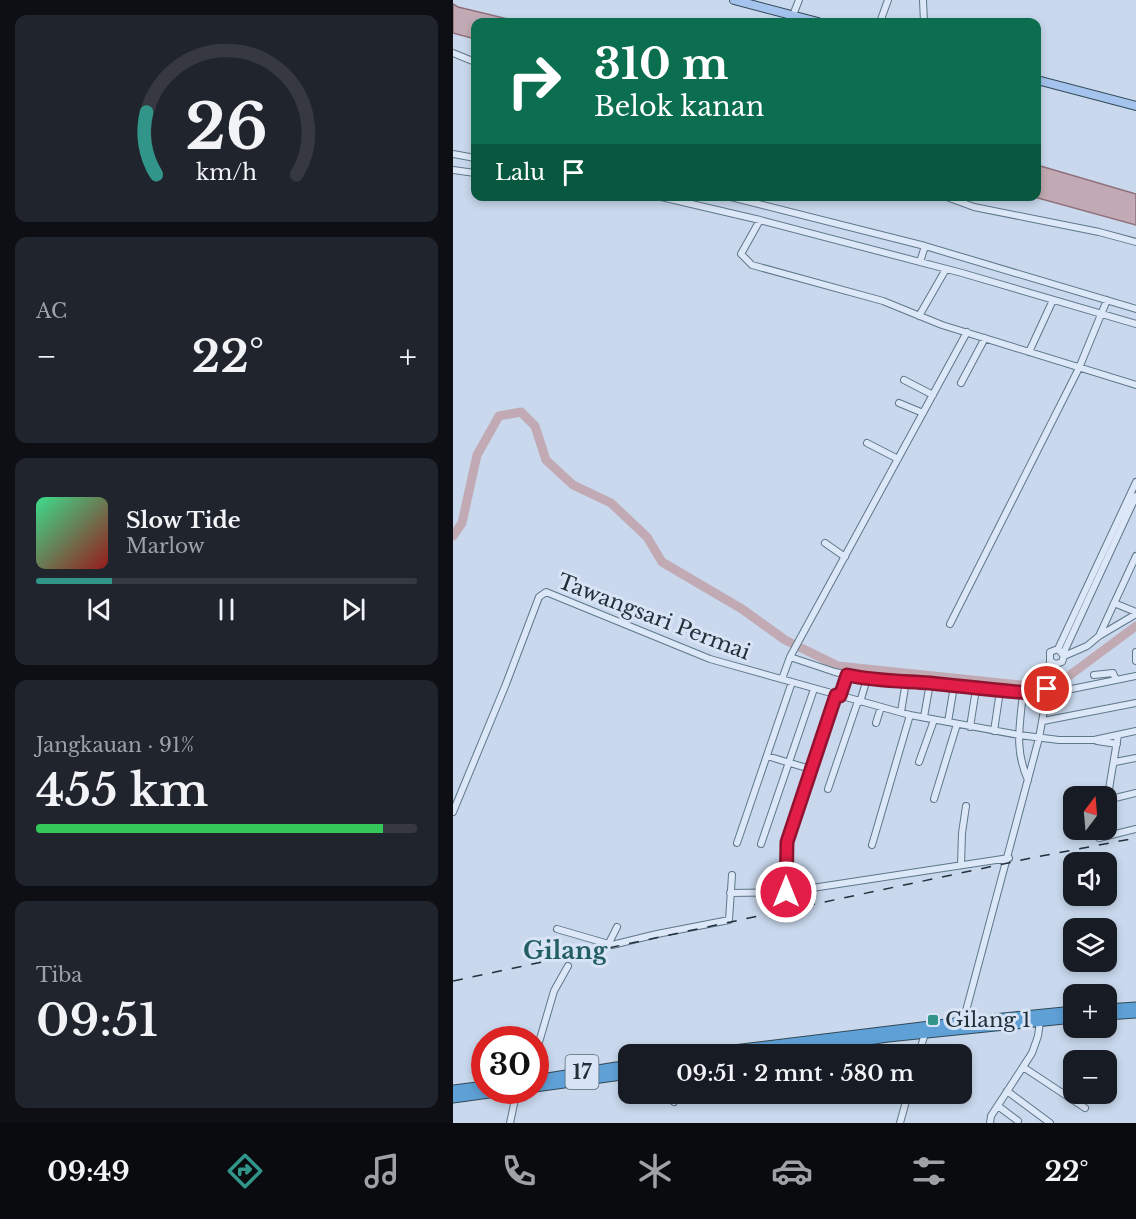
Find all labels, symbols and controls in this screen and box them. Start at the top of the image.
text: 310 m [594,38,728,90]
icon: right [495,42,573,120]
text: 26 [185,88,268,166]
text: Belok kanan [594,90,764,123]
icon: arrive [557,156,590,189]
text: Lalu [495,159,545,186]
text: km/h [196,160,257,187]
text: AC [36,299,67,323]
text: 22° [191,328,264,384]
text: − [36,336,57,377]
text: + [399,336,417,377]
text: Slow Tide [126,507,241,534]
text: Marlow [126,534,205,558]
street label: Tawangsari Permai [554,568,754,666]
icon: previous [83,593,116,626]
icon: pause [210,593,243,626]
icon: next [337,593,370,626]
pin [1021,663,1072,714]
icon: arrive [1030,672,1063,705]
text: Jangkauan · 91% [36,733,194,757]
text: 455 km [36,762,208,818]
north arrow [1063,786,1117,840]
map controls [1063,786,1117,1104]
button: sound [1063,852,1117,906]
position arrow [754,860,818,924]
button: layers [1063,918,1117,972]
district label: Gilang [523,936,608,965]
text: Tiba [36,963,82,987]
button: + [1063,984,1117,1038]
text: 09:51 [36,992,158,1048]
place label: Gilang 1 [945,1007,1031,1033]
marker: Gilang 1 [926,1013,940,1027]
speed limit sign: 30 [471,1026,549,1104]
button: − [1063,1050,1117,1104]
road number: 17 [565,1055,599,1089]
text: 09:51 · 2 mnt · 580 m [676,1060,914,1087]
icon: directions [224,1150,266,1192]
icon: music [361,1150,403,1192]
icon: phone [498,1150,540,1192]
icon: climate [634,1150,676,1192]
icon: car [771,1150,813,1192]
icon: filters [908,1150,950,1192]
text: 09:49 [47,1155,130,1188]
text: 22° [1044,1155,1089,1188]

